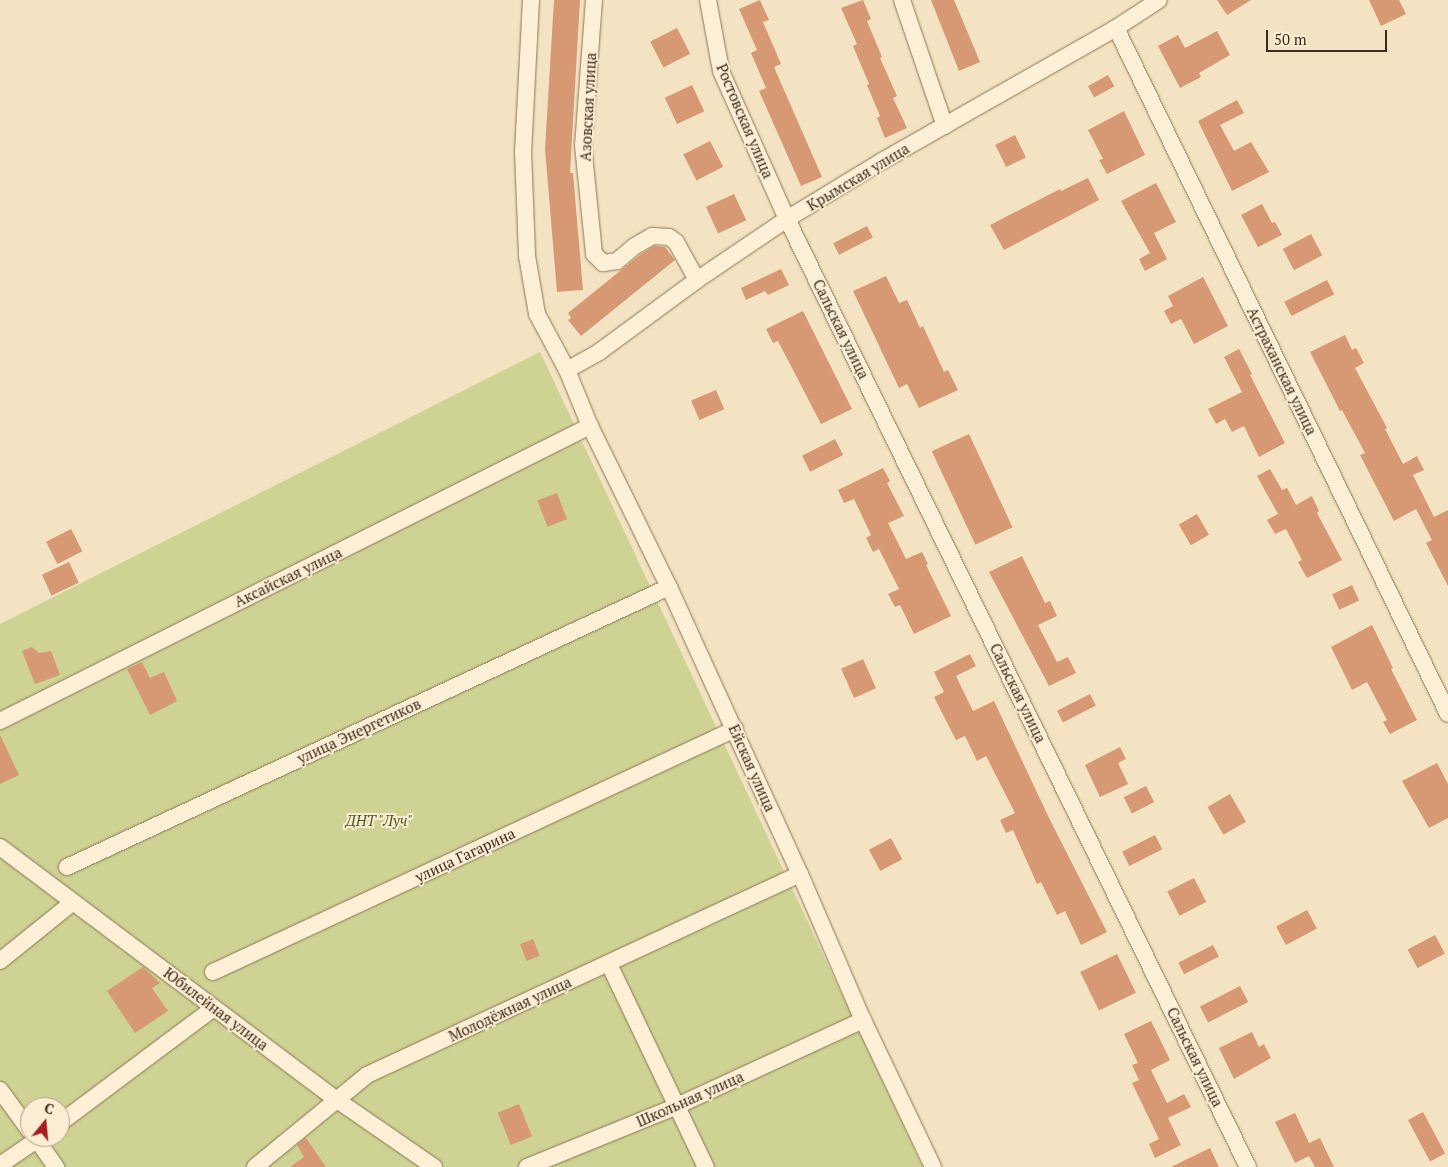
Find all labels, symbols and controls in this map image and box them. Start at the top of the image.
scale bar [1268,20,1389,52]
text: 50 m [1274,29,1307,49]
street label: Азовская улица [576,52,600,162]
street label: Ростовская улица [713,61,777,181]
street label: Крымская улица [804,139,912,215]
street label: Сальская улица [809,276,873,382]
street label: Астраханская улица [1243,304,1321,438]
street label: Аксайская улица [231,543,345,611]
street label: Сальская улица [986,640,1050,746]
street label: улица Энергетиков [294,694,424,768]
street label: Ейская улица [725,722,779,814]
park label: ДНТ "Луч" [345,812,413,830]
street label: улица Гагарина [412,824,518,886]
street label: Юбилейная улица [160,964,272,1054]
street label: Молодёжная улица [446,973,574,1045]
street label: Сальская улица [1163,1004,1227,1110]
street label: Школьная улица [634,1067,746,1131]
north arrow [20,1097,70,1147]
text: С [42,1098,56,1119]

